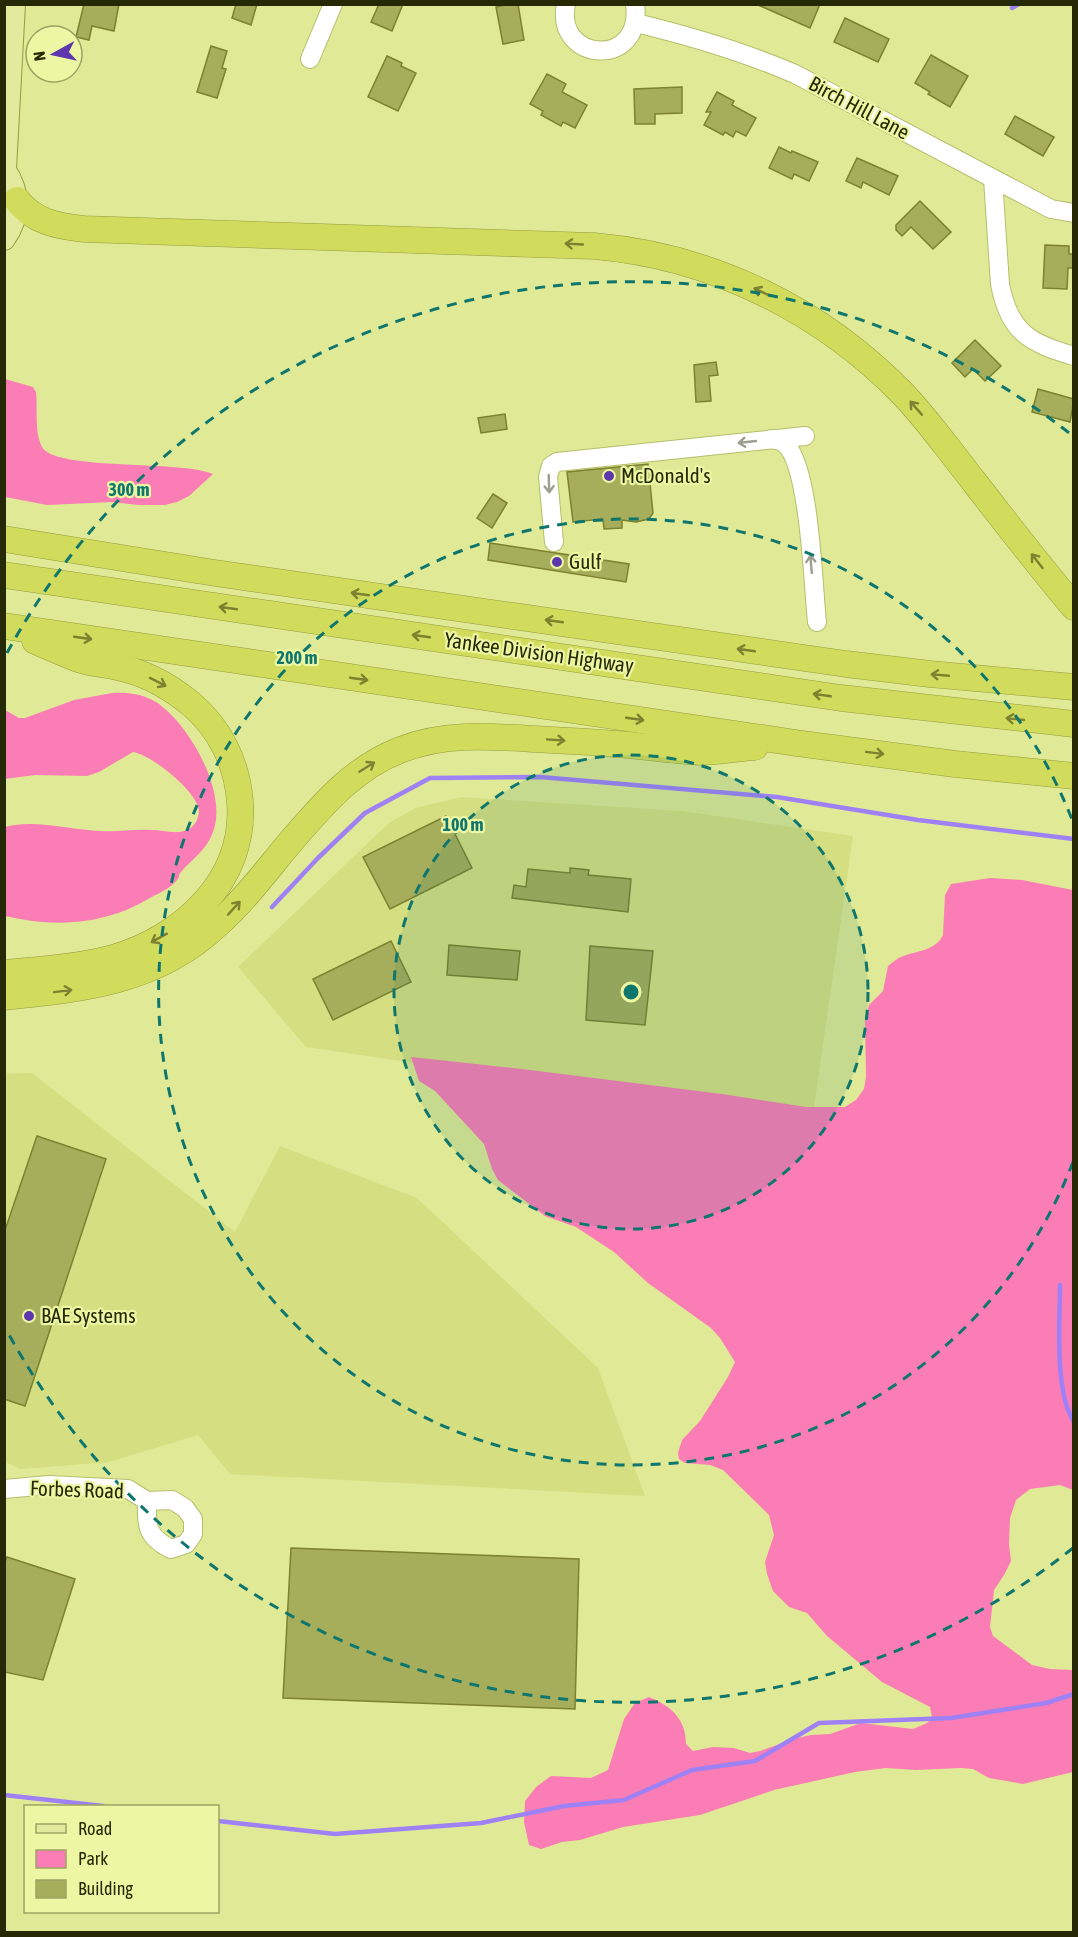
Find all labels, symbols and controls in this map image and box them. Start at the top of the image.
north arrow [24,24,84,84]
text: N [30,50,49,62]
street label: Birch Hill Lane [805,71,914,144]
one-way arrow [564,239,584,250]
one-way arrow [753,285,771,297]
one-way arrow [909,401,923,416]
one-way arrow [738,437,758,448]
place label: McDonald's [621,463,711,487]
marker: McDonald's [602,469,616,483]
one-way arrow [544,473,555,493]
text: 300 m [109,479,149,500]
place label: Gulf [569,549,602,573]
one-way arrow [1031,553,1044,569]
one-way arrow [805,554,816,574]
marker: Gulf [550,555,564,569]
one-way arrow [351,588,371,599]
one-way arrow [219,602,239,613]
one-way arrow [544,616,564,627]
street label: Yankee Division Highway [443,627,636,677]
one-way arrow [412,630,431,641]
one-way arrow [73,633,93,644]
one-way arrow [737,644,757,655]
text: 200 m [277,647,317,668]
one-way arrow [930,669,950,680]
one-way arrow [349,673,369,684]
one-way arrow [148,677,166,688]
one-way arrow [812,689,832,700]
one-way arrow [1006,713,1026,724]
one-way arrow [625,714,645,725]
one-way arrow [546,735,566,746]
one-way arrow [864,748,884,759]
one-way arrow [359,760,376,773]
text: 100 m [443,814,483,835]
one-way arrow [227,901,241,916]
one-way arrow [151,932,168,944]
centre of rings [621,982,641,1002]
one-way arrow [52,985,72,996]
place label: BAE Systems [41,1303,136,1327]
marker: BAE Systems [22,1309,36,1323]
street label: Forbes Road [30,1475,124,1503]
legend [24,1805,219,1913]
text: Road [78,1818,112,1839]
text: Park [78,1848,108,1869]
text: Building [78,1878,133,1899]

